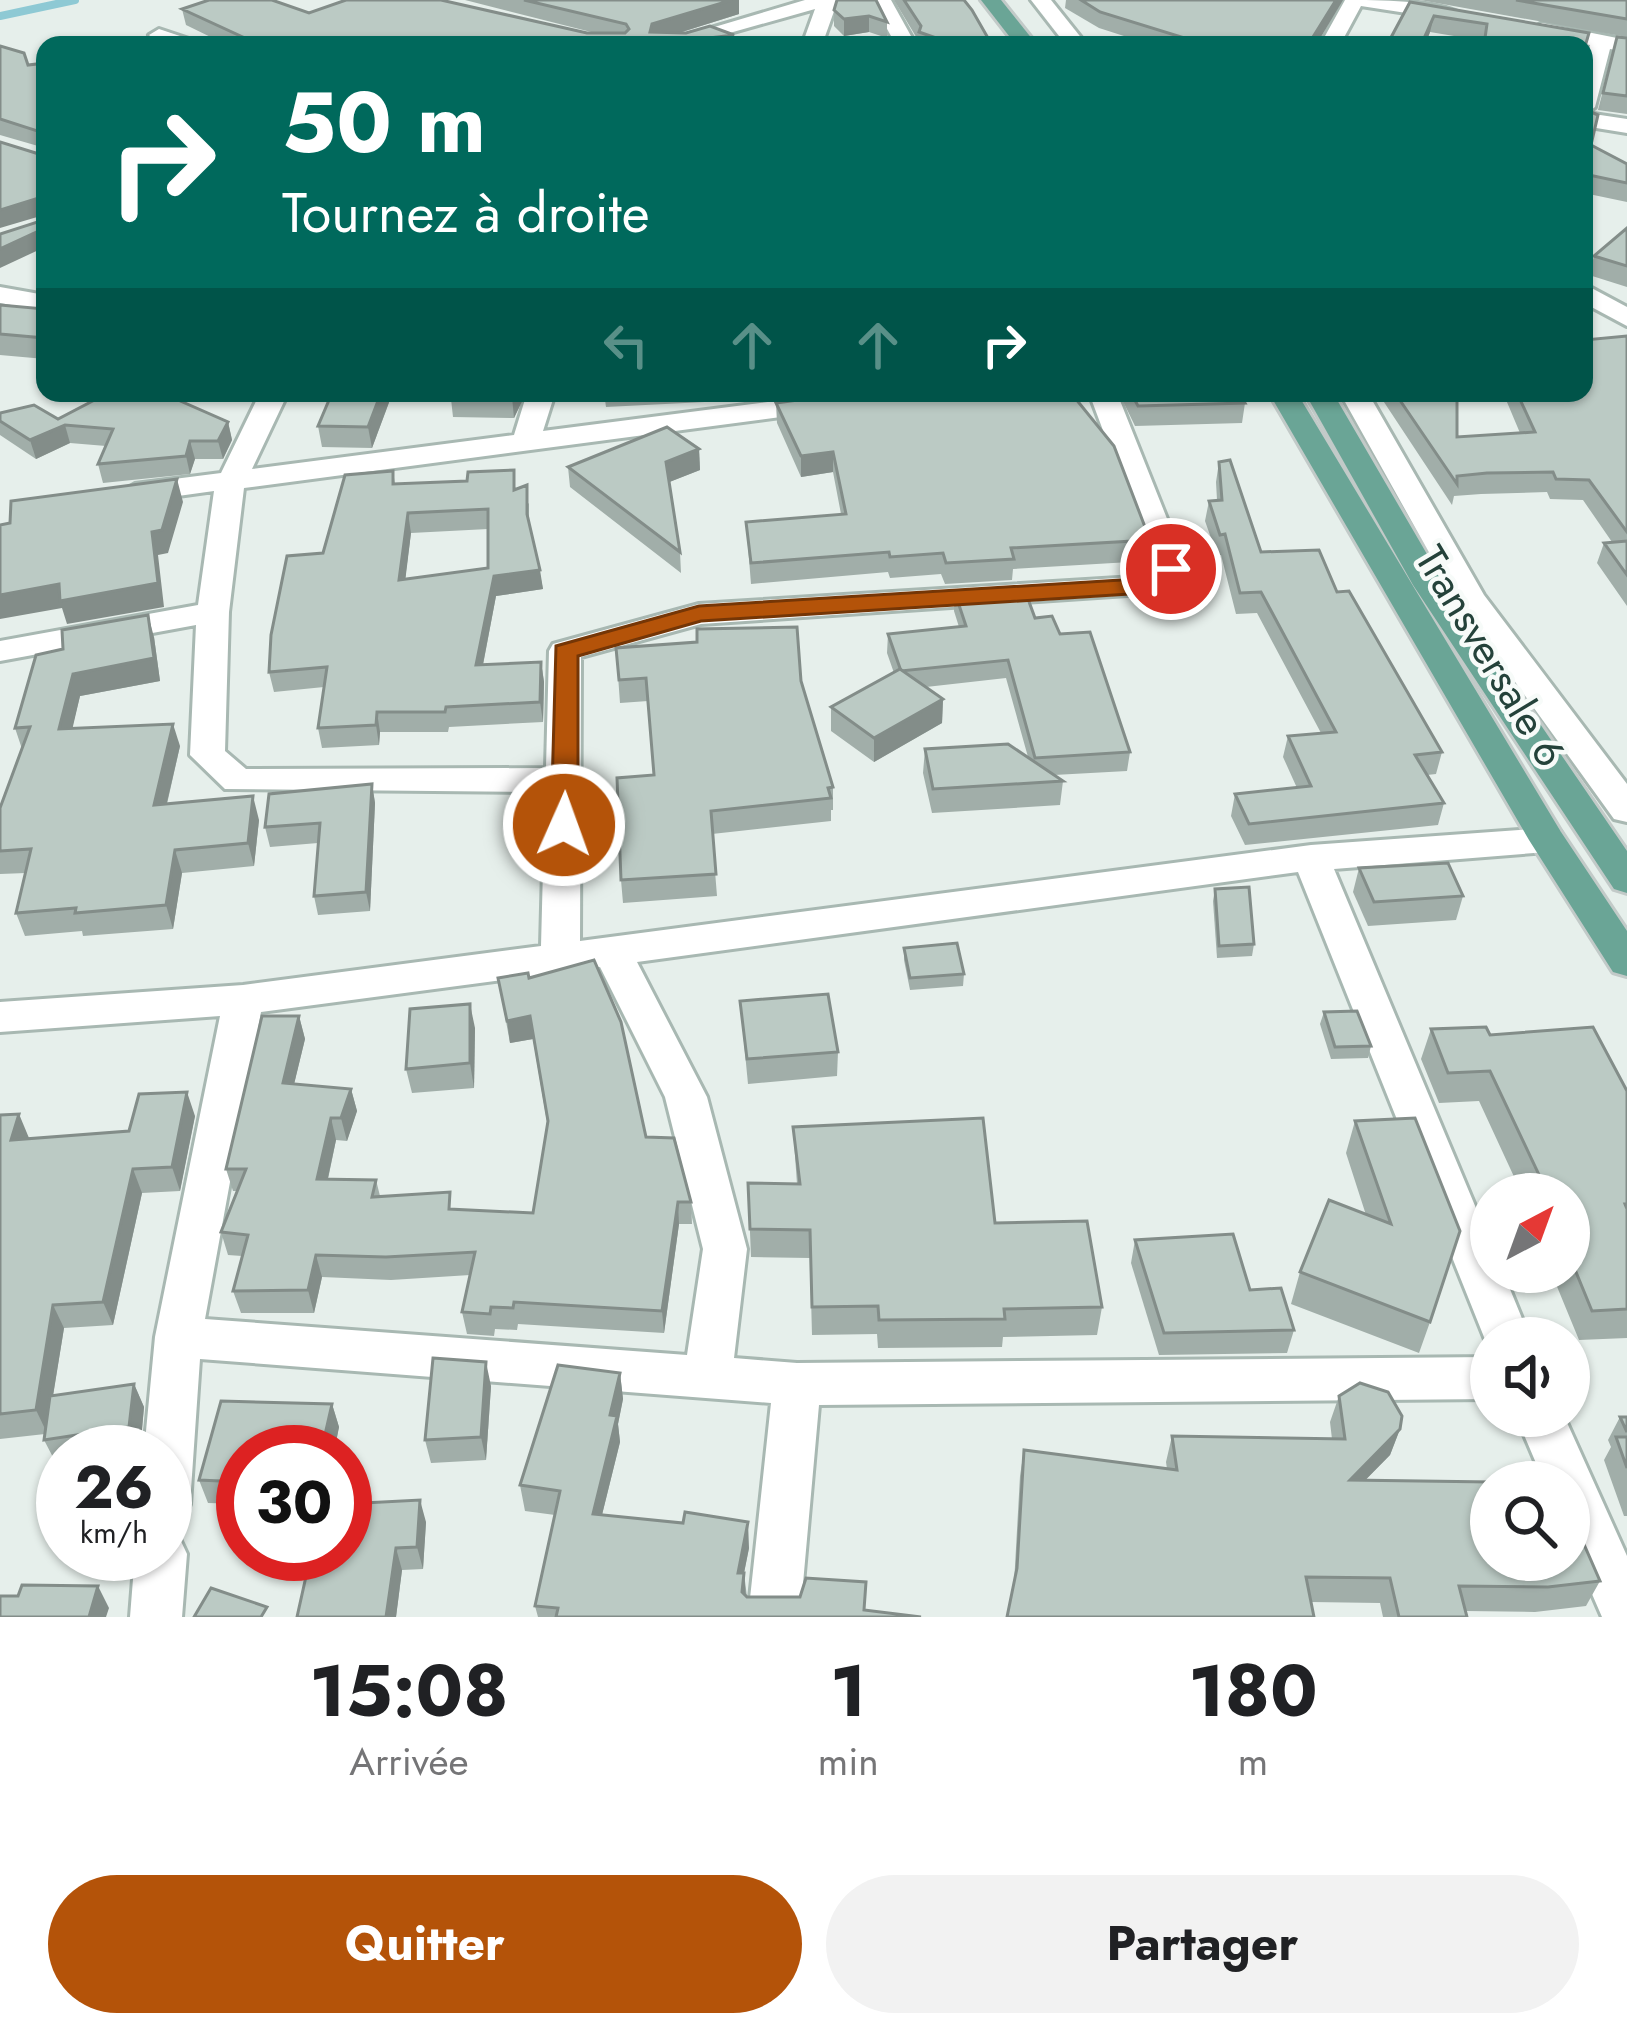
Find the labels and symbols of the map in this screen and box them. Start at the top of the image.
pin [1120,518,1222,620]
street label: Transversale 6 [1400,534,1581,779]
position arrow [501,762,627,888]
north arrow [1470,1173,1590,1293]
speed limit sign: 30 [216,1425,372,1581]

